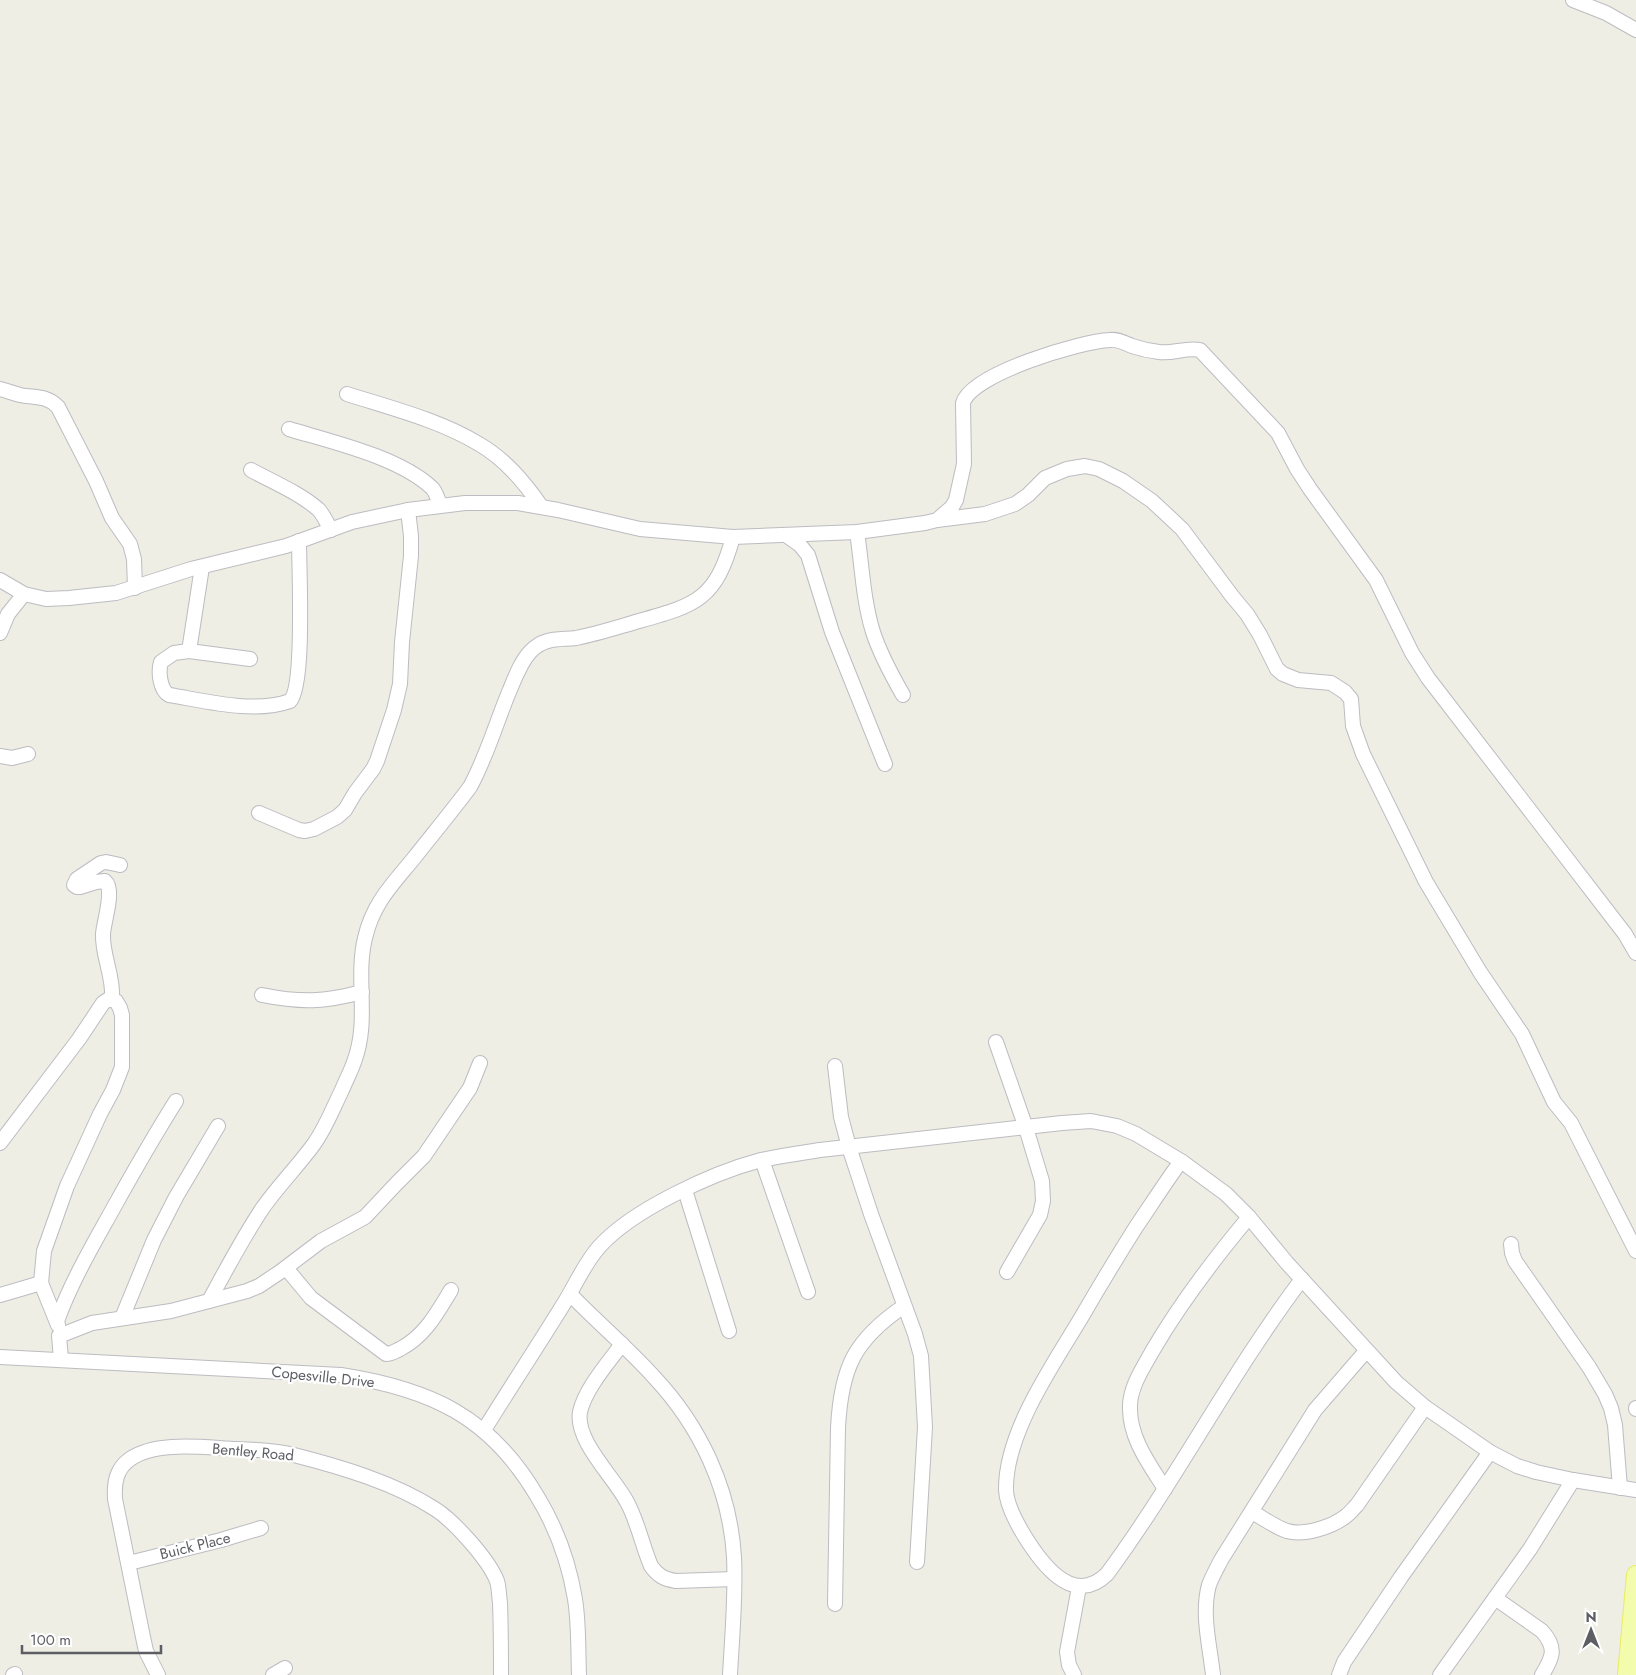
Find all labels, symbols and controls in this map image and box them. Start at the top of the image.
street label: Copesville Drive [270,1361,376,1393]
street label: Bentley Road [211,1437,295,1467]
street label: Buick Place [157,1527,233,1565]
north arrow [1566,1605,1616,1655]
text: N [1585,1607,1597,1627]
scale bar [22,1622,161,1654]
text: 100 m [30,1629,71,1651]

